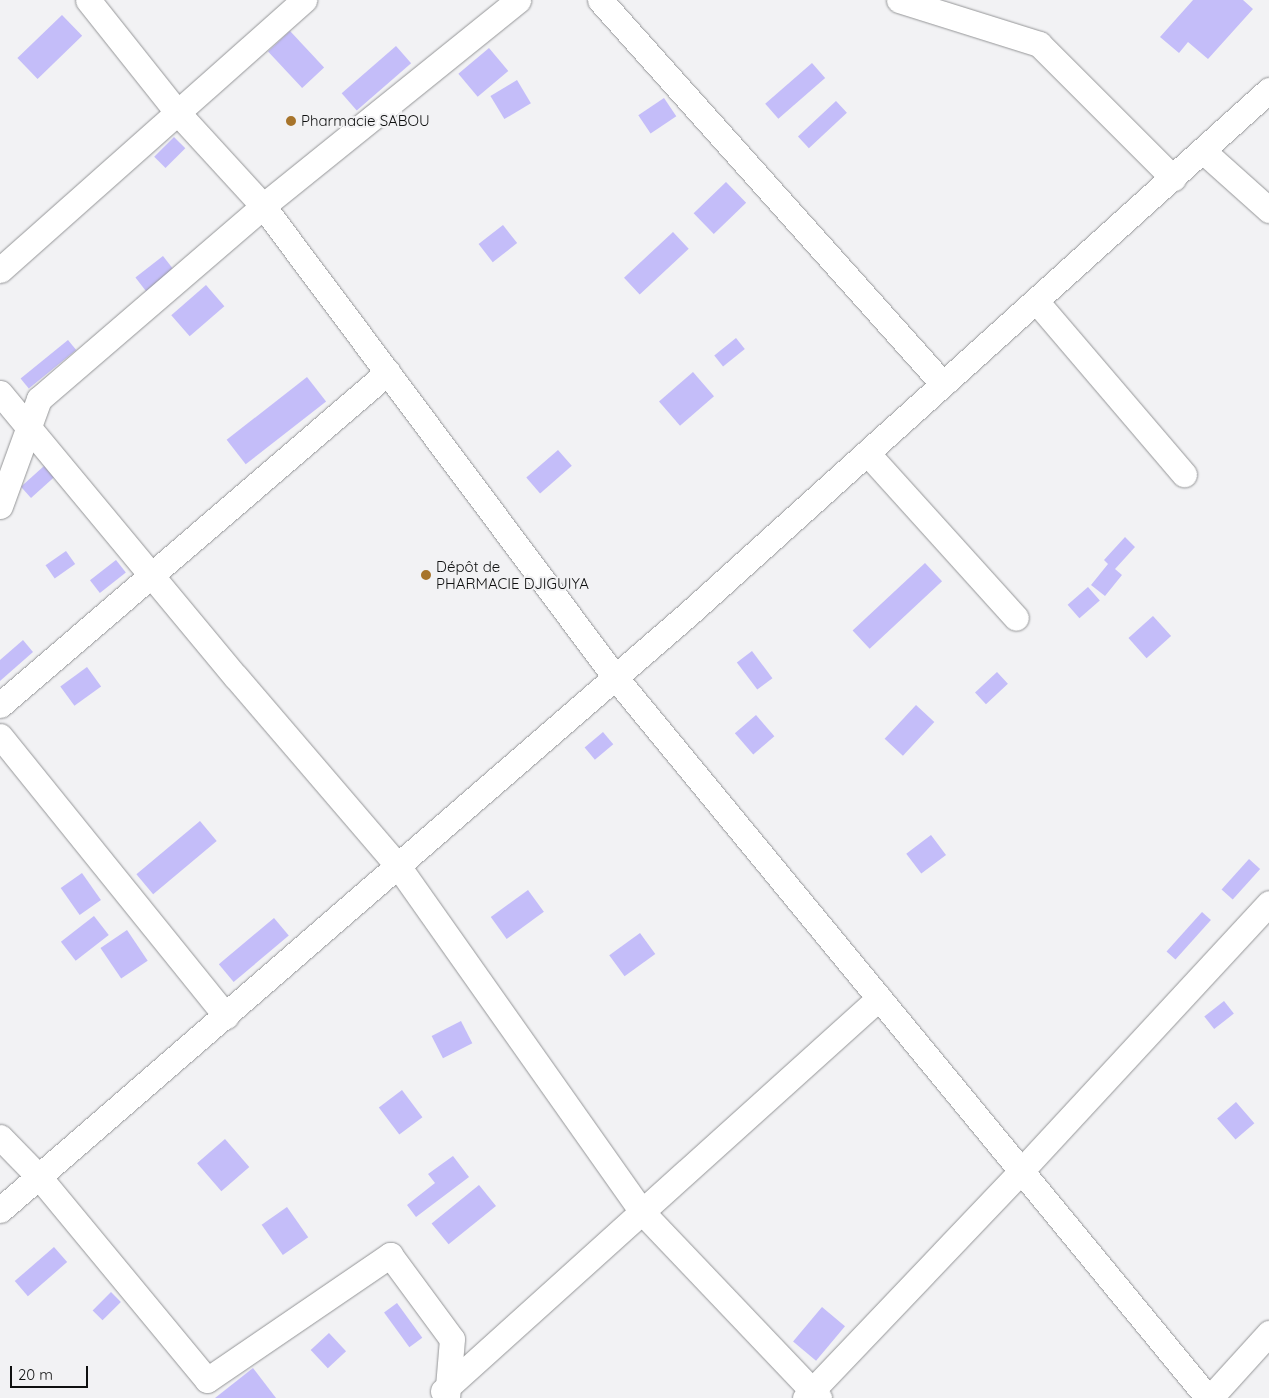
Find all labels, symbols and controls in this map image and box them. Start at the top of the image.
place label: Pharmacie SABOU [301,112,430,130]
marker: Pharmacie SABOU [285,115,297,127]
place label: Dépôt de PHARMACIE DJIGUIYA [436,557,589,592]
marker: Dépôt de PHARMACIE DJIGUIYA [420,569,432,581]
scale bar [12,1356,90,1388]
text: 20 m [18,1365,53,1384]

